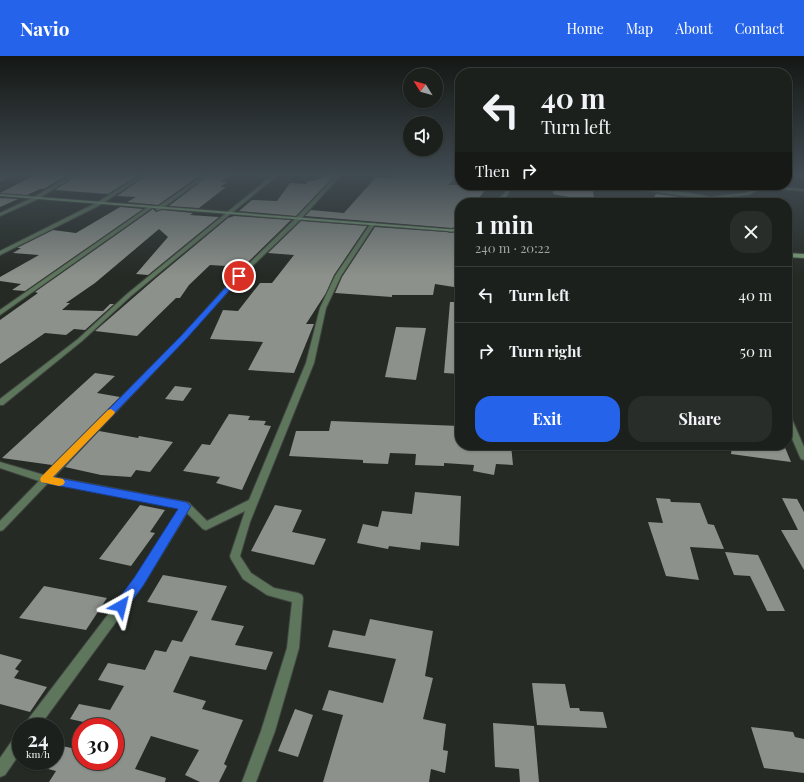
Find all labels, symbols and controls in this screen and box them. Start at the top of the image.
text: Navio [20,15,69,41]
text: Home [566,19,604,38]
text: Map [626,19,653,38]
text: About [675,19,713,38]
text: Contact [735,19,784,38]
north arrow [403,68,443,108]
map controls [403,68,443,156]
text: 40 m [541,79,606,116]
icon: left [475,84,527,136]
text: Turn left [541,115,611,139]
button: sound [403,116,443,156]
icon: right [518,160,540,182]
text: Then [475,161,510,181]
text: 1 min [475,208,534,240]
button: close [730,211,772,253]
text: 240 m · 20:22 [475,239,550,256]
pin [222,259,256,293]
icon: arrive [228,265,250,287]
icon: left [475,284,497,306]
text: Turn left [509,285,570,305]
text: 40 m [739,285,772,305]
icon: right [475,340,497,362]
text: Turn right [509,341,582,361]
text: 50 m [740,341,772,361]
button: Exit [475,396,620,442]
button: Share [628,396,772,442]
position arrow [100,585,142,627]
speed limit sign: 30 [72,718,124,770]
text: 24 [27,725,49,752]
text: km/h [26,747,50,761]

